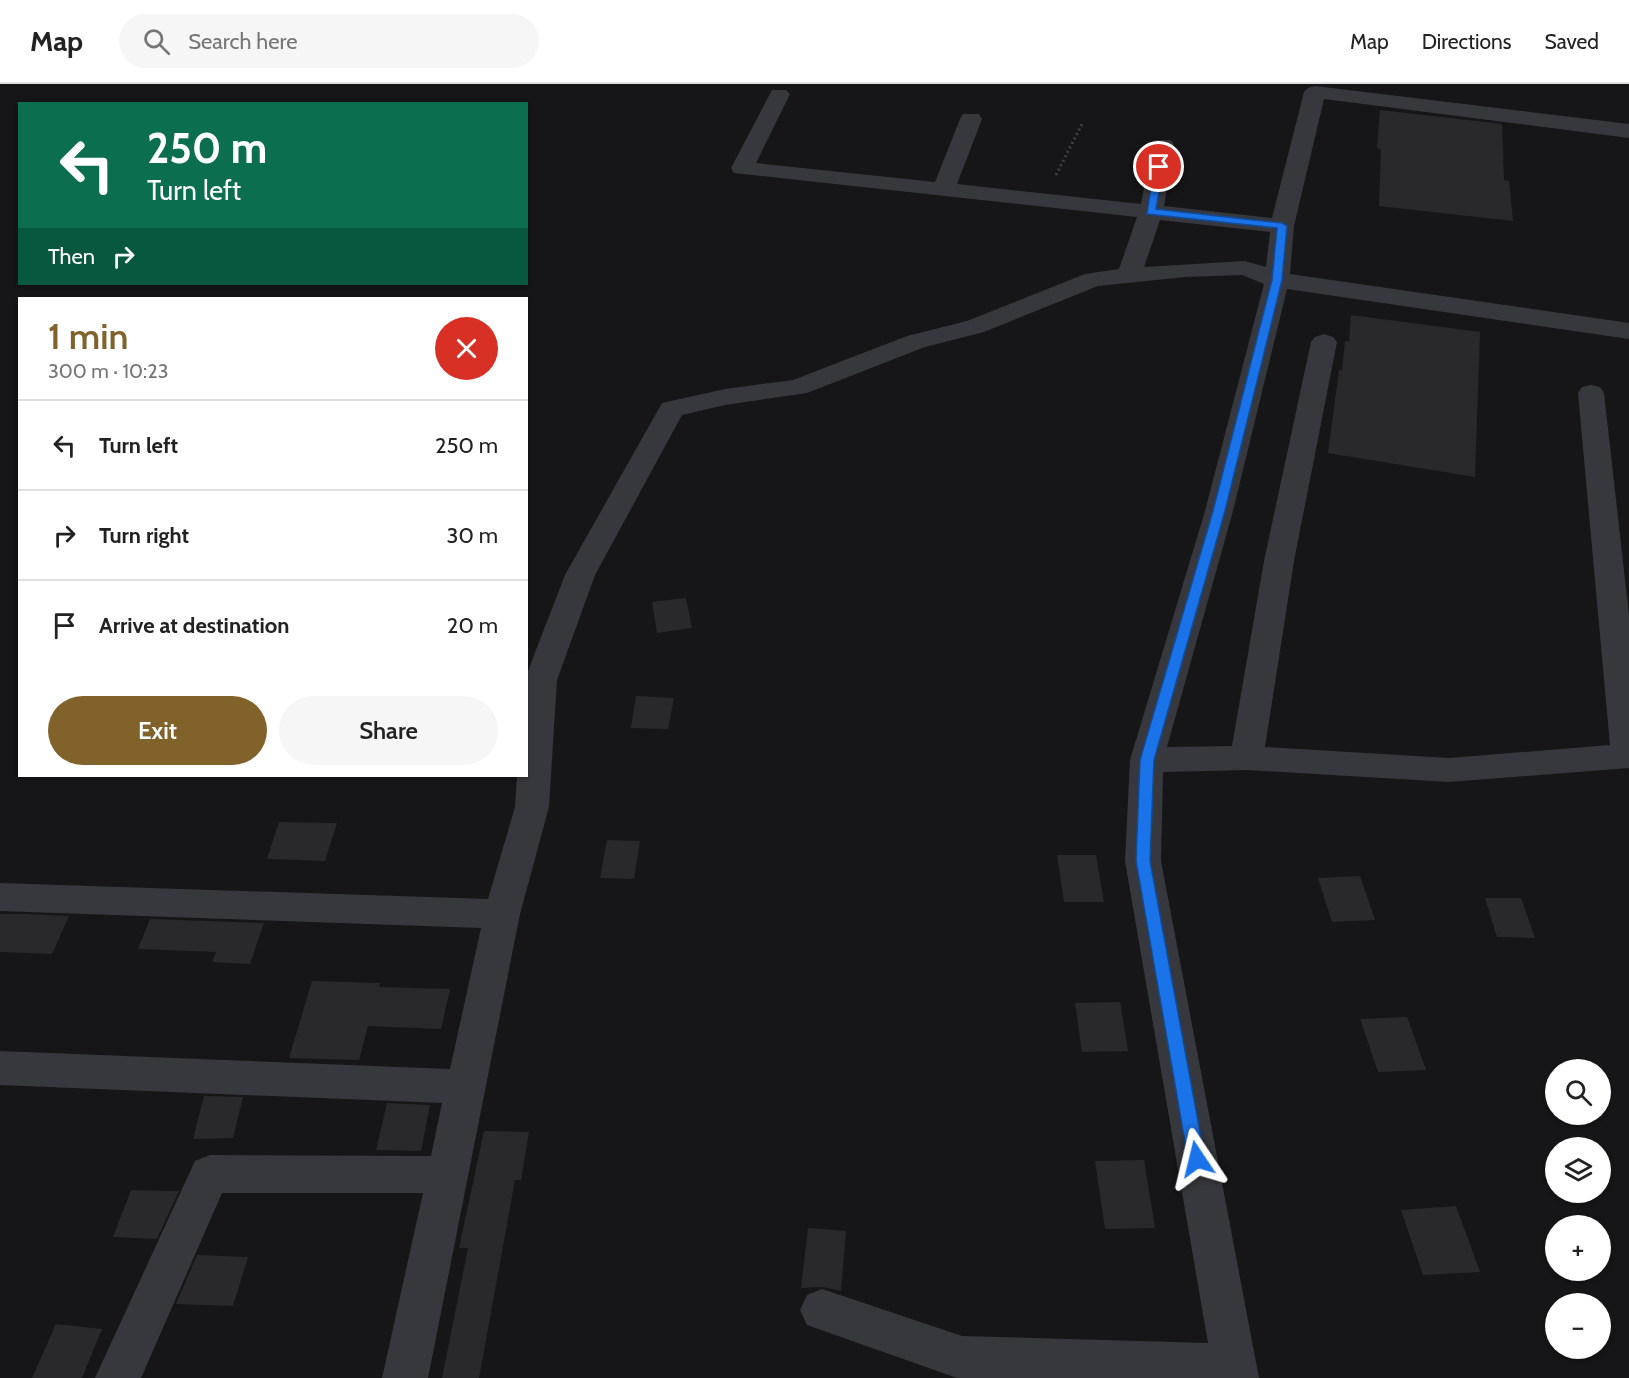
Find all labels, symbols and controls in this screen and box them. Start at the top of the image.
search box [119,14,539,68]
text: Map [30,24,83,58]
icon: search [140,25,173,58]
text: Search here [188,28,297,55]
text: Map [1350,29,1389,54]
text: Directions [1422,29,1511,54]
text: Saved [1544,29,1599,54]
text: 250 m [147,122,267,174]
icon: left [48,126,126,204]
pin [1133,141,1184,192]
icon: arrive [1142,150,1175,183]
text: Turn left [147,174,241,207]
icon: right [107,240,140,273]
text: Then [48,243,95,270]
text: 1 min [48,314,128,358]
button: close [435,317,498,380]
text: 300 m · 10:23 [48,359,168,383]
icon: left [48,429,81,462]
text: Turn left [99,432,178,459]
text: 250 m [435,432,498,459]
icon: right [48,519,81,552]
text: Turn right [99,522,189,549]
text: 30 m [446,522,498,549]
icon: arrive [48,609,81,642]
text: Arrive at destination [99,612,289,639]
text: 20 m [447,612,498,639]
button: Exit [48,696,267,765]
button: Share [279,696,498,765]
map controls [1545,1059,1611,1359]
button: search [1545,1059,1611,1125]
position arrow [1165,1127,1229,1191]
button: layers [1545,1137,1611,1203]
button: + [1545,1215,1611,1281]
button: − [1545,1293,1611,1359]

